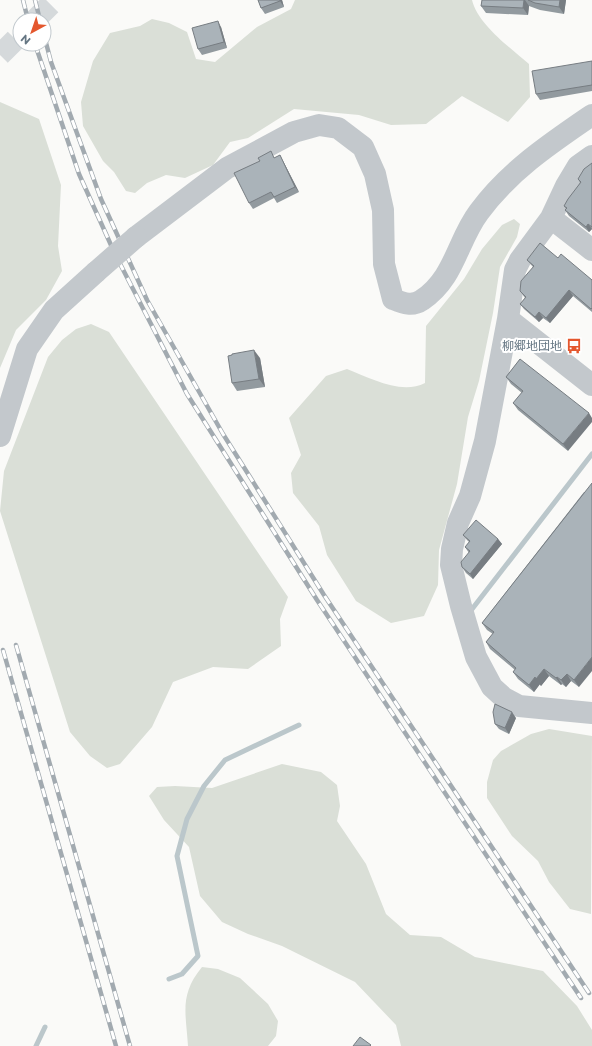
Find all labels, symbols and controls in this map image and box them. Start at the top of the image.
north arrow [12,12,52,52]
text: N [18,31,33,48]
bus stop icon: 柳郷地団地 [565,337,583,355]
place label: 柳郷地団地 [502,338,562,353]

